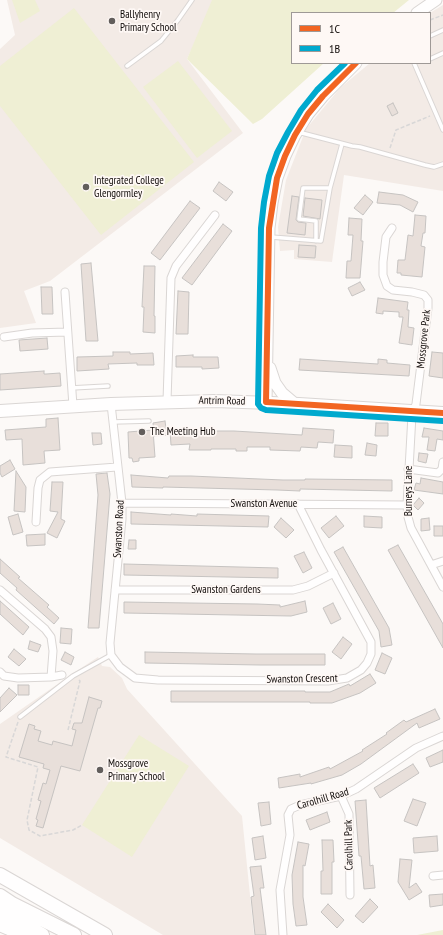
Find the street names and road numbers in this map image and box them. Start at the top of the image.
street label: Mossgrove Park [414,309,434,369]
street label: Antrim Road [199,394,245,408]
street label: Burneys Lane [402,466,416,516]
street label: Swanston Avenue [231,497,297,511]
street label: Swanston Road [111,500,127,558]
street label: Swanston Gardens [191,583,261,597]
street label: Swanston Crescent [266,672,338,686]
street label: Carolhill Road [296,785,350,813]
street label: Carolhill Park [342,820,356,870]

